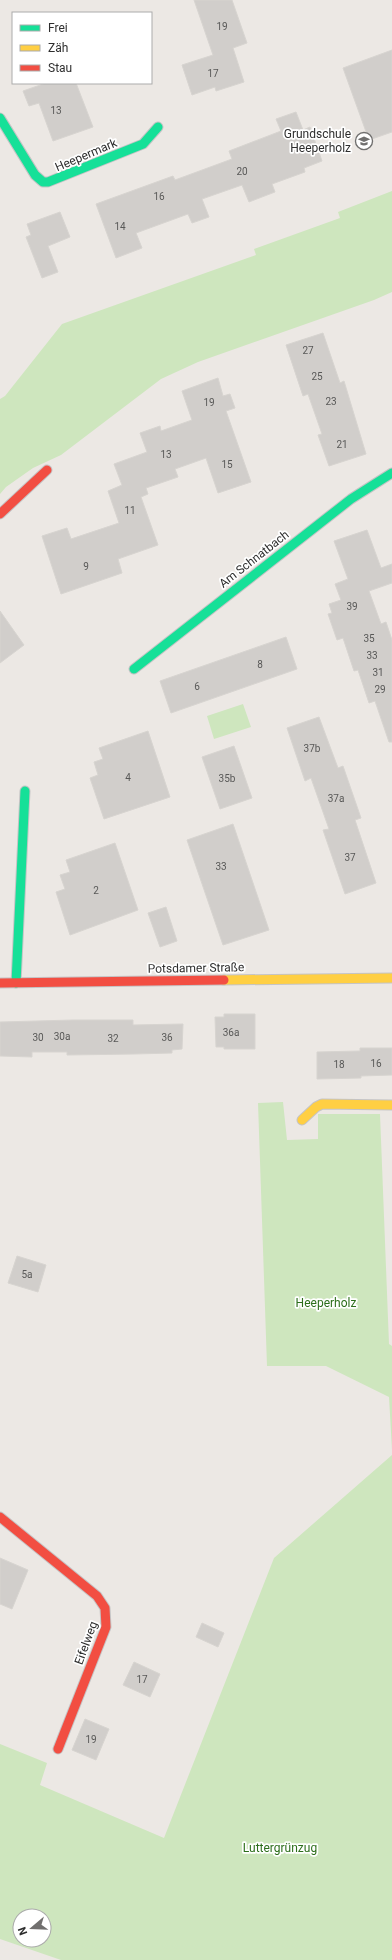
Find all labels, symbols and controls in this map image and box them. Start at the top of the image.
legend [12,12,152,84]
text: Frei [48,21,68,35]
house number: 19 [216,21,228,32]
text: Zäh [48,41,68,55]
text: Stau [48,61,72,75]
house number: 17 [207,68,219,79]
house number: 13 [50,105,62,116]
place label: Grundschule Heeperholz [284,127,351,155]
school or university icon: Grundschule Heeperholz [354,131,374,151]
street label: Heepermark [53,135,120,174]
house number: 20 [236,166,248,177]
house number: 16 [153,191,165,202]
house number: 14 [114,221,126,232]
house number: 27 [302,345,314,356]
house number: 25 [311,371,323,382]
house number: 23 [325,396,337,407]
house number: 19 [203,397,215,408]
house number: 21 [336,439,348,450]
house number: 13 [160,449,172,460]
house number: 15 [221,459,233,470]
house number: 11 [124,505,136,516]
street label: Am Schnatbach [216,527,292,591]
house number: 9 [83,561,89,572]
house number: 39 [346,601,358,612]
house number: 35 [363,633,375,644]
house number: 33 [366,650,378,661]
house number: 8 [257,659,263,670]
house number: 31 [372,667,384,678]
house number: 6 [194,681,200,692]
house number: 29 [374,684,386,695]
house number: 37b [304,743,321,754]
house number: 4 [125,772,131,783]
house number: 35b [219,773,236,784]
house number: 37a [328,793,344,804]
house number: 37 [344,852,356,863]
house number: 33 [215,861,227,872]
house number: 2 [93,885,99,896]
street label: Potsdamer Straße [148,960,244,976]
house number: 36a [223,1027,239,1038]
house number: 30a [54,1031,70,1042]
house number: 30 [32,1032,44,1043]
house number: 36 [161,1032,173,1043]
house number: 32 [107,1033,119,1044]
house number: 16 [370,1058,382,1069]
house number: 18 [333,1059,345,1070]
house number: 5a [21,1269,33,1280]
park label: Heeperholz [296,1296,356,1310]
street label: Eifelweg [72,1619,100,1667]
house number: 17 [136,1674,148,1685]
house number: 19 [85,1734,97,1745]
park label: Luttergrünzug [243,1841,317,1855]
north arrow [12,1908,52,1948]
text: N [16,1925,30,1937]

